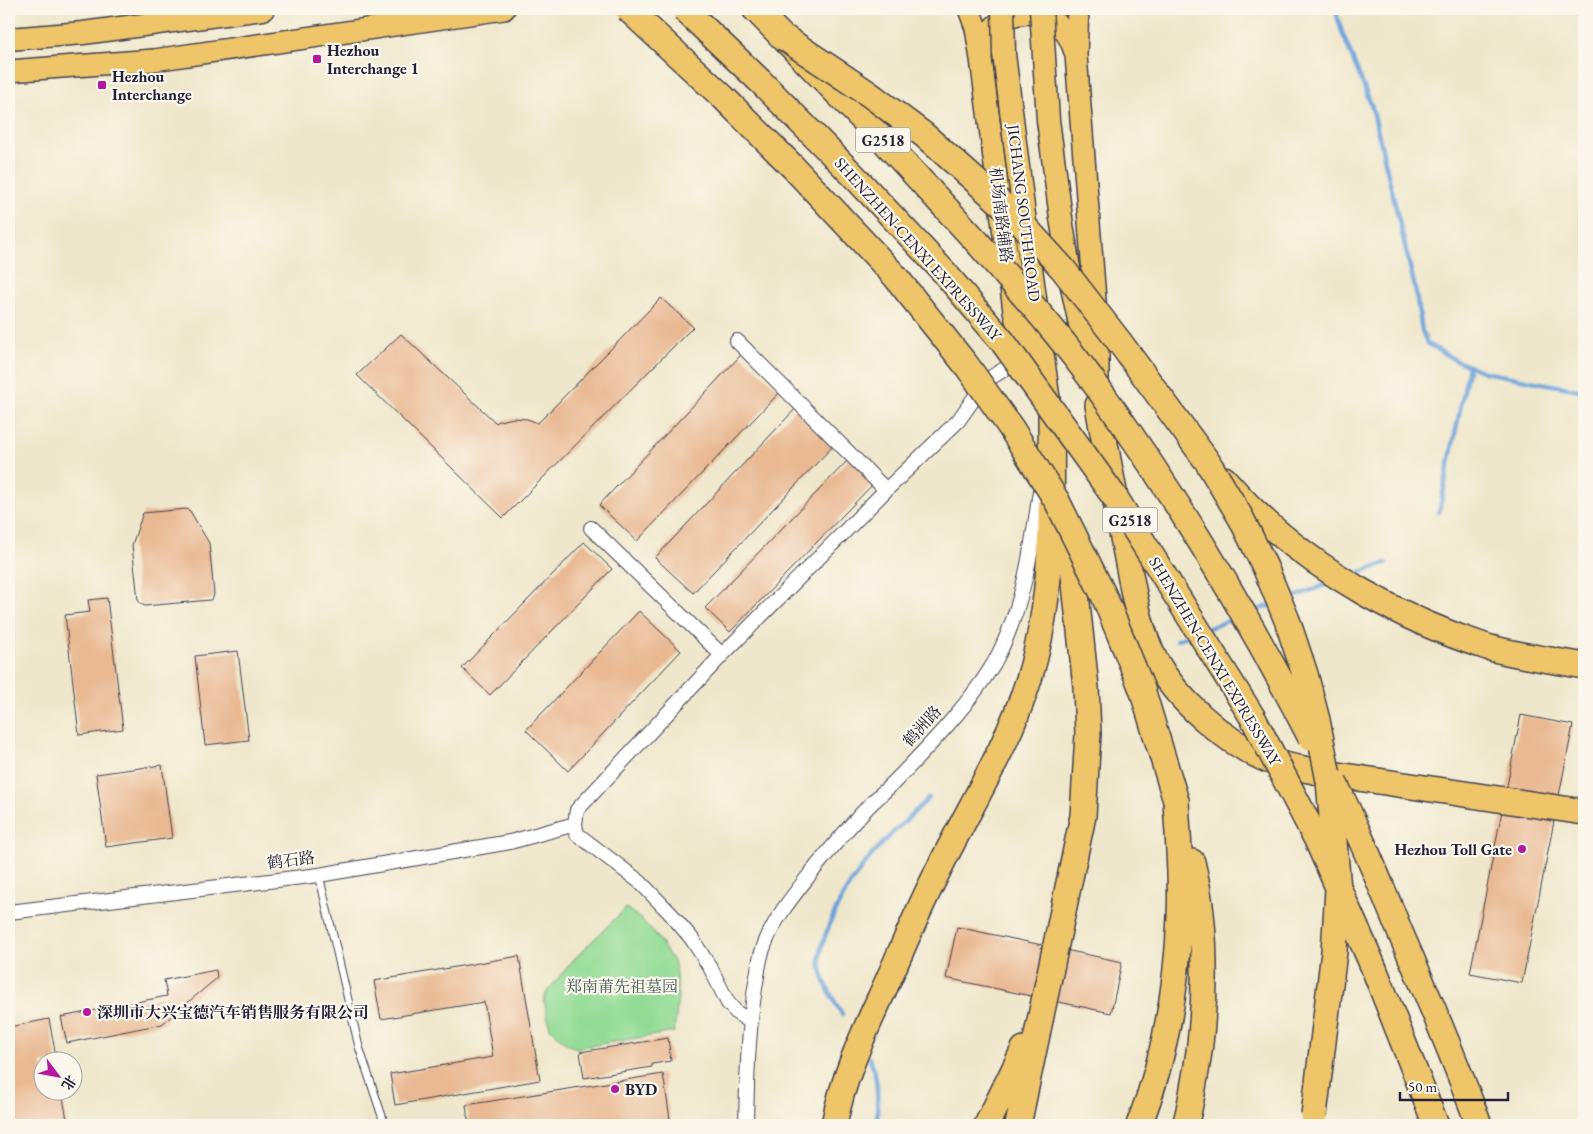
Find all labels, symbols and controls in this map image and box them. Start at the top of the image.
place label: Hezhou Interchange 1 [327,40,419,79]
marker: Hezhou Interchange 1 [311,53,323,65]
place label: Hezhou Interchange [112,66,192,105]
marker: Hezhou Interchange [96,79,108,91]
street label: JICHANG SOUTH ROAD [1002,121,1045,303]
road number: G2518 [856,128,910,152]
street label: SHENZHEN-CENXI EXPRESSWAY [830,153,1007,346]
street label: 机场南路辅路 [985,166,1017,264]
road number: G2518 [1102,508,1158,532]
street label: SHENZHEN-CENXI EXPRESSWAY [1144,553,1286,770]
street label: 鹤洲路 [898,701,946,751]
place label: Hezhou Toll Gate [1394,839,1512,860]
marker: Hezhou Toll Gate [1516,843,1528,855]
street label: 鹤石路 [266,847,316,873]
park label: 郑南莆先祖墓园 [566,976,678,997]
place label: 深圳市大兴宝德汽车销售服务有限公司 [97,1002,369,1023]
marker: 深圳市大兴宝德汽车销售服务有限公司 [81,1006,93,1018]
north arrow [32,1052,82,1102]
scale bar [1400,1069,1508,1101]
text: 北 [58,1072,80,1094]
text: 50 m [1408,1077,1437,1096]
place label: BYD [625,1079,657,1100]
marker: BYD [609,1083,621,1095]

